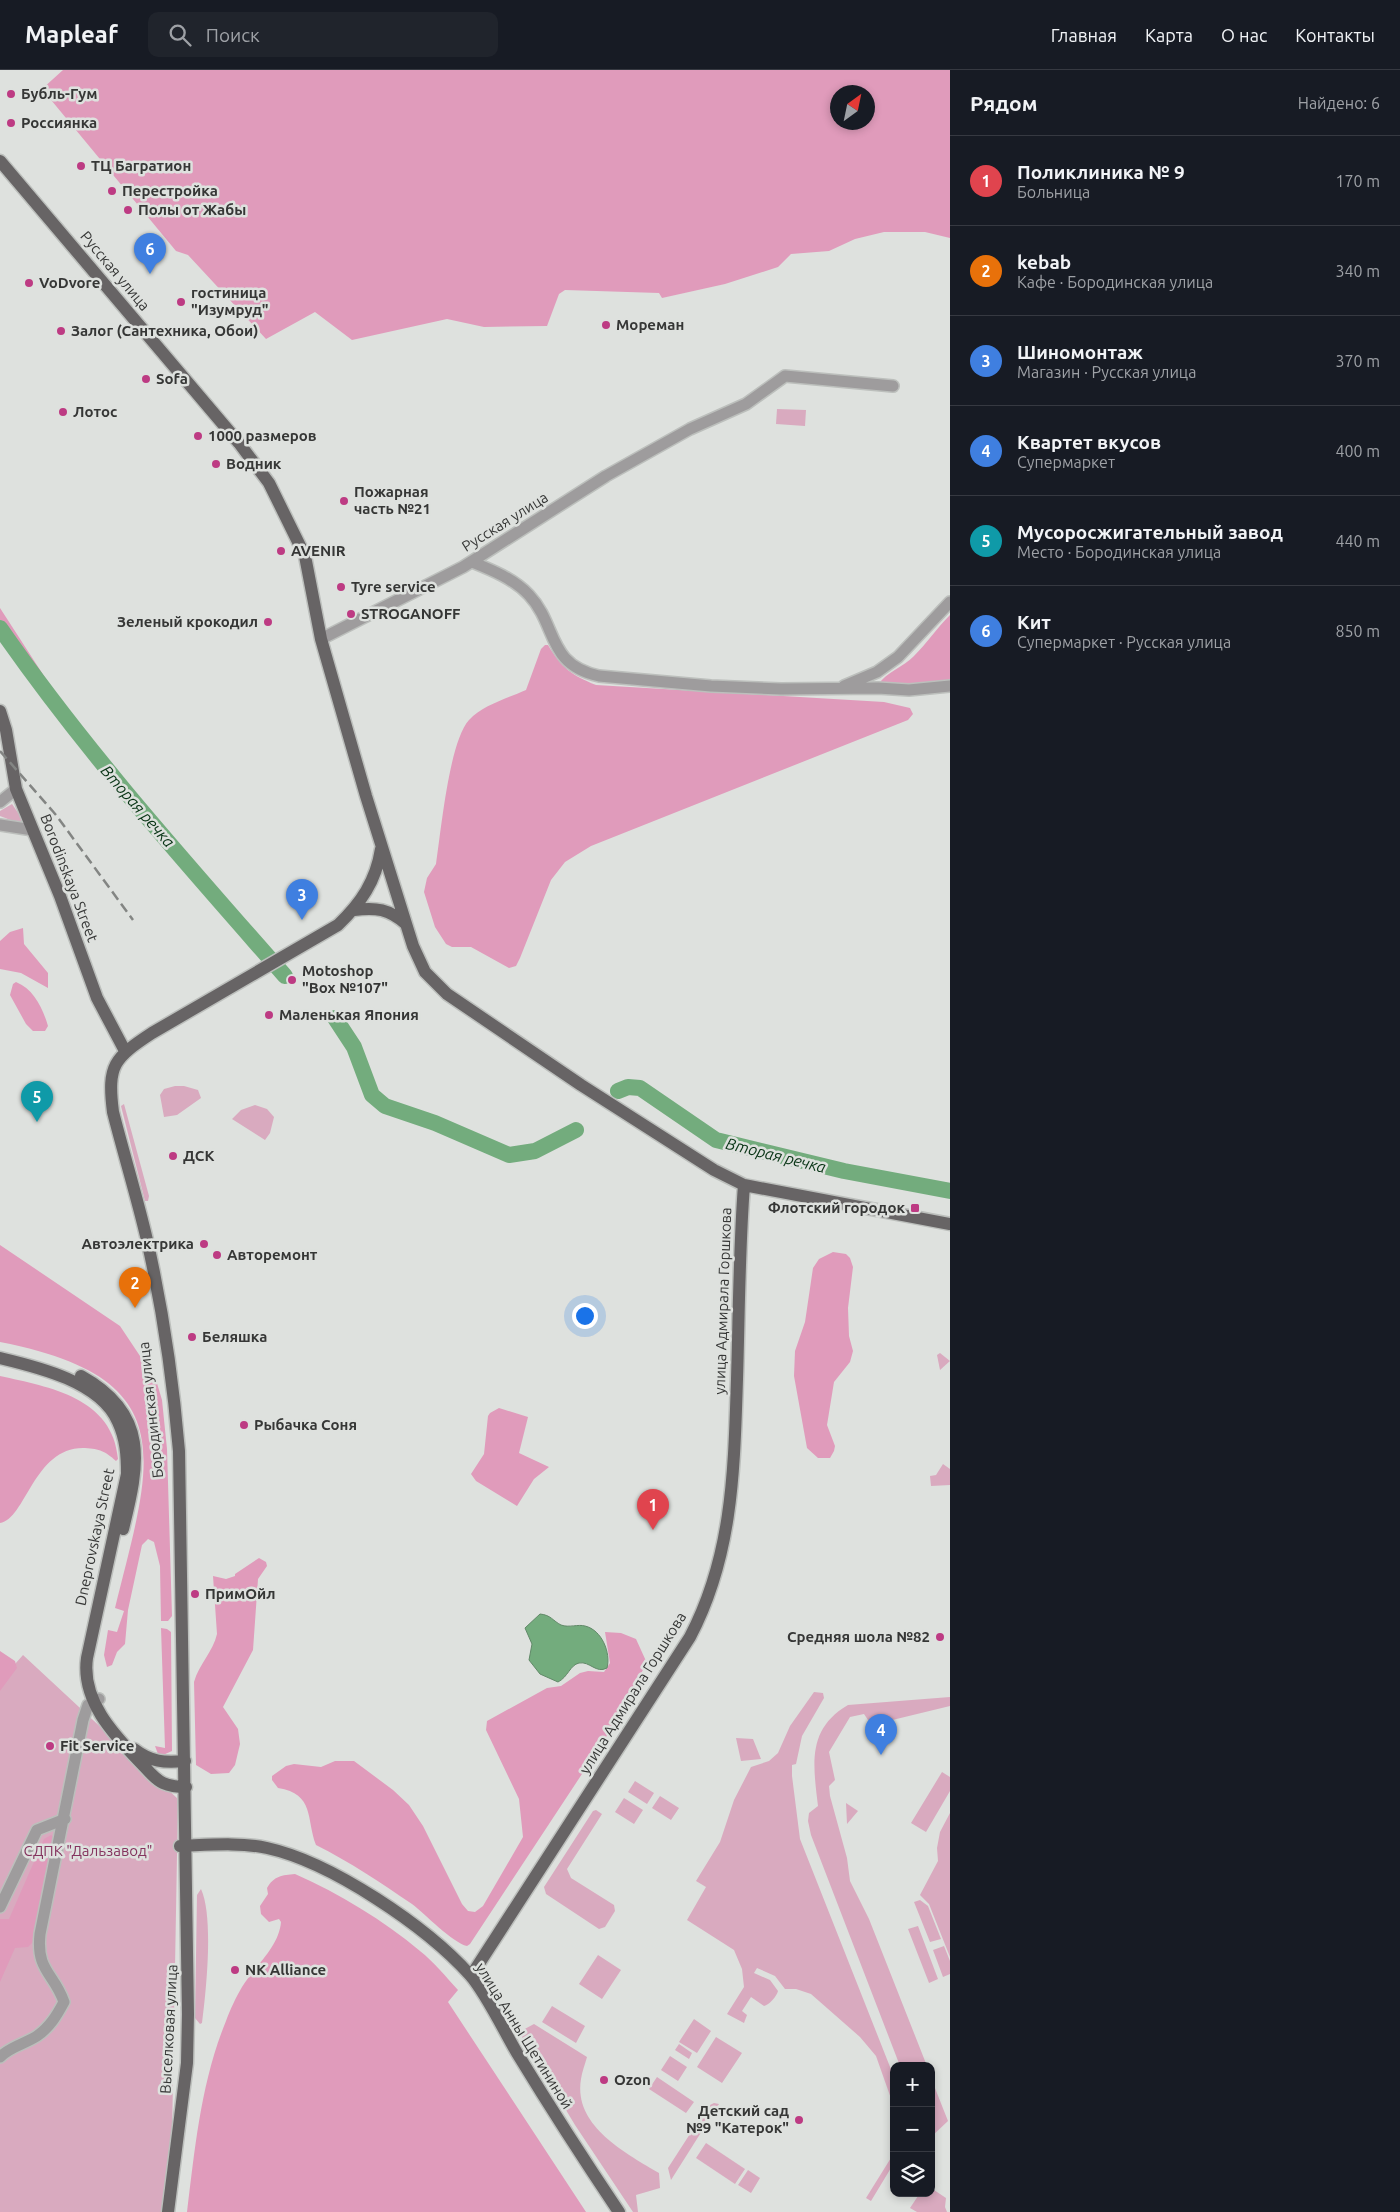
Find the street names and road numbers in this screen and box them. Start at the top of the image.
street label: Русская улица [77,228,153,314]
street label: Русская улица [459,488,551,555]
street label: Borodinskaya Street [37,811,102,944]
street label: улица Адмирала Горшкова [711,1207,734,1395]
street label: Бородинская улица [135,1341,166,1479]
street label: Dneprovskaya Street [72,1467,117,1607]
street label: улица Адмирала Горшкова [576,1609,689,1777]
street label: улица Анны Щетининой [472,1960,576,2112]
street label: Выселковая улица [157,1964,180,2094]

